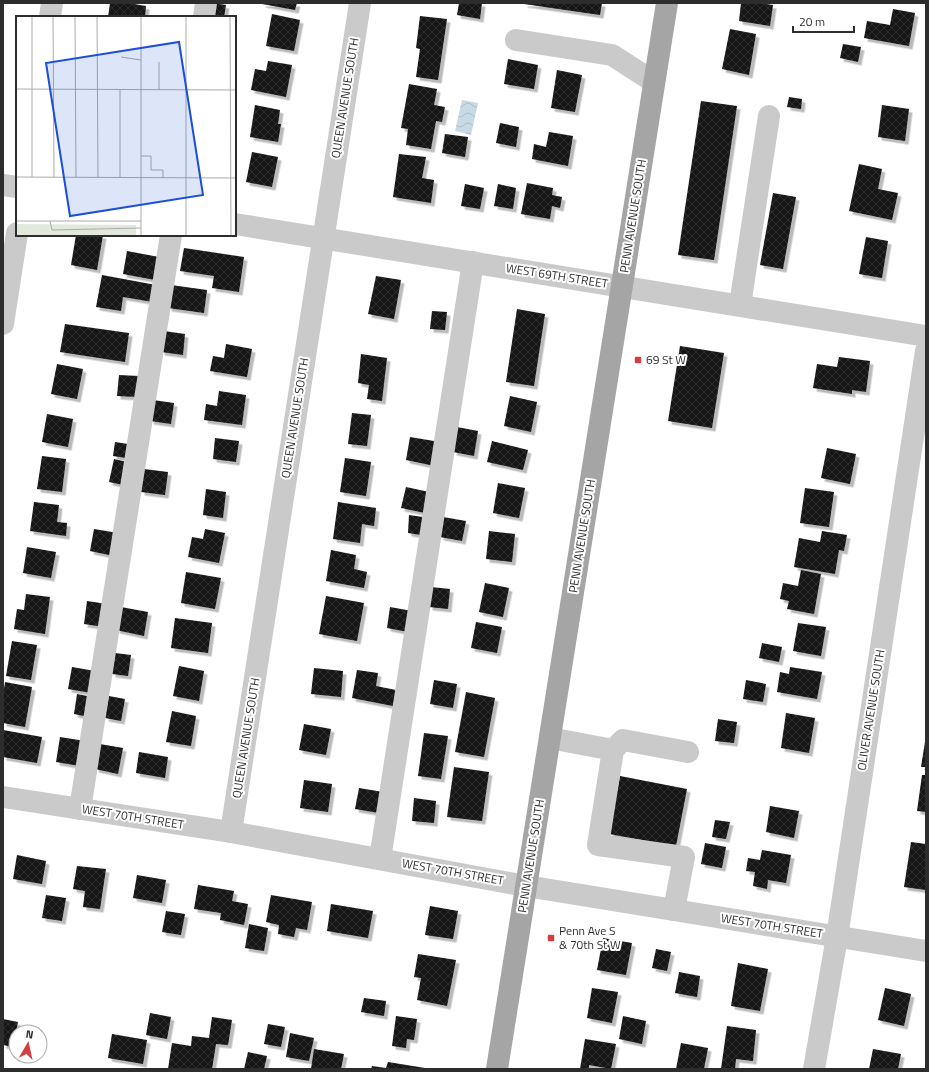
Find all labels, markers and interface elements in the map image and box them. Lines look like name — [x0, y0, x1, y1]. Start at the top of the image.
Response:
scale bar — [793, 8, 854, 34]
text: 20 m — [799, 12, 825, 31]
inset map — [16, 16, 236, 236]
street label: QUEEN AVENUE SOUTH — [326, 36, 363, 160]
street label: PENN AVENUE SOUTH — [614, 158, 651, 274]
street label: WEST 69TH STREET — [505, 258, 610, 293]
place label: 69 St W — [646, 350, 686, 369]
marker: 69 St W — [633, 355, 643, 365]
street label: QUEEN AVENUE SOUTH — [276, 356, 313, 480]
street label: PENN AVENUE SOUTH — [563, 478, 600, 594]
street label: OLIVER AVENUE SOUTH — [852, 648, 889, 772]
street label: QUEEN AVENUE SOUTH — [227, 676, 264, 800]
street label: PENN AVENUE SOUTH — [512, 798, 549, 914]
street label: WEST 70TH STREET — [81, 799, 186, 834]
street label: WEST 70TH STREET — [401, 853, 506, 890]
street label: WEST 70TH STREET — [720, 908, 825, 943]
place label: Penn Ave S & 70th St W — [559, 921, 621, 954]
marker: Penn Ave S & 70th St W — [546, 933, 556, 943]
north arrow — [8, 1024, 48, 1064]
text: N — [25, 1026, 35, 1043]

